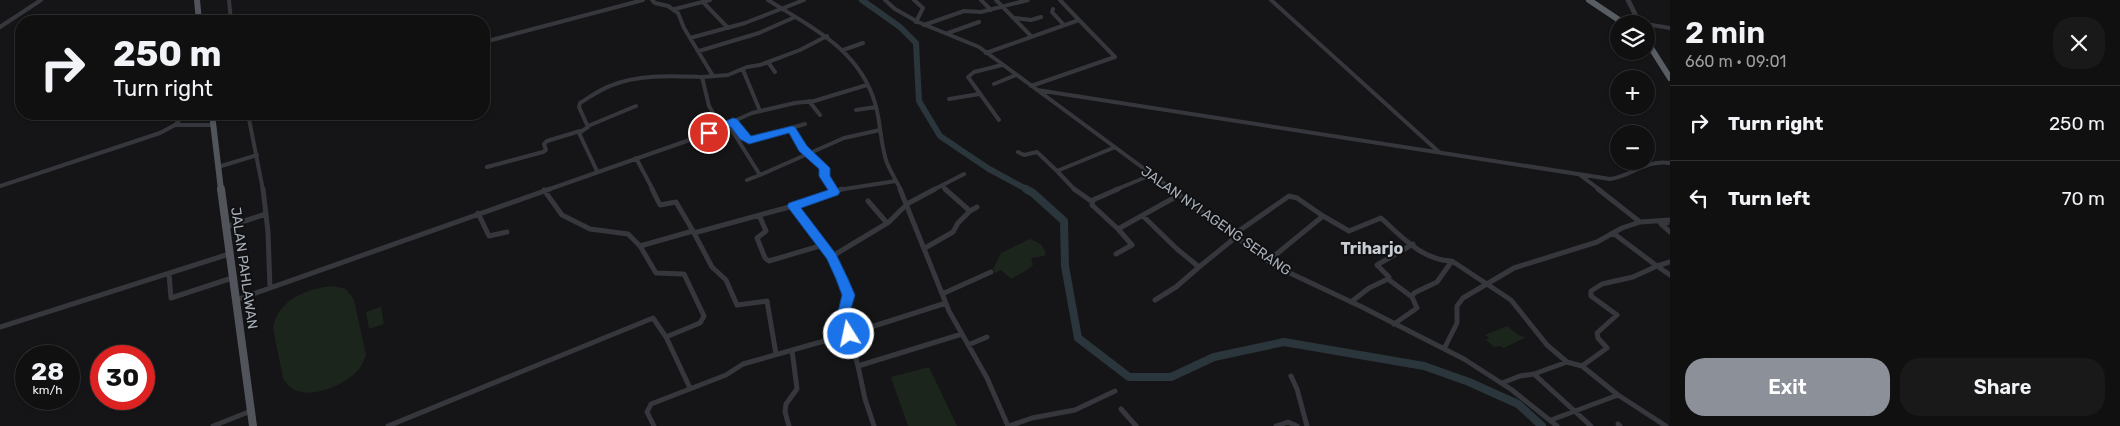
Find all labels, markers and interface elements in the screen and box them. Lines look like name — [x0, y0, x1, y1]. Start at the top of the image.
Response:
map controls — [1610, 15, 1655, 170]
button: layers — [1610, 15, 1655, 60]
text: 2 min — [1685, 15, 1765, 51]
button: close — [2053, 17, 2105, 69]
text: 250 m — [113, 33, 222, 75]
icon: right — [30, 35, 95, 100]
text: 660 m · 09:01 — [1685, 52, 1786, 71]
button: + — [1610, 70, 1655, 115]
text: Turn right — [113, 75, 213, 102]
icon: right — [1685, 109, 1713, 137]
pin — [688, 112, 730, 154]
text: Turn right — [1728, 112, 1823, 135]
text: 250 m — [2049, 112, 2105, 135]
icon: arrive — [695, 119, 723, 147]
button: − — [1610, 125, 1655, 170]
street label: JALAN NYI AGENG SERANG — [1138, 163, 1294, 279]
icon: left — [1685, 184, 1713, 212]
text: Turn left — [1728, 187, 1810, 210]
text: 70 m — [2062, 187, 2105, 210]
street label: JALAN PAHLAWAN — [227, 206, 261, 330]
district label: Triharjo — [1341, 239, 1404, 258]
position arrow — [822, 307, 874, 359]
speed limit sign: 30 — [90, 345, 155, 410]
text: 28 — [31, 357, 64, 386]
button: Exit — [1685, 358, 1890, 416]
button: Share — [1900, 358, 2105, 416]
text: km/h — [33, 383, 62, 397]

